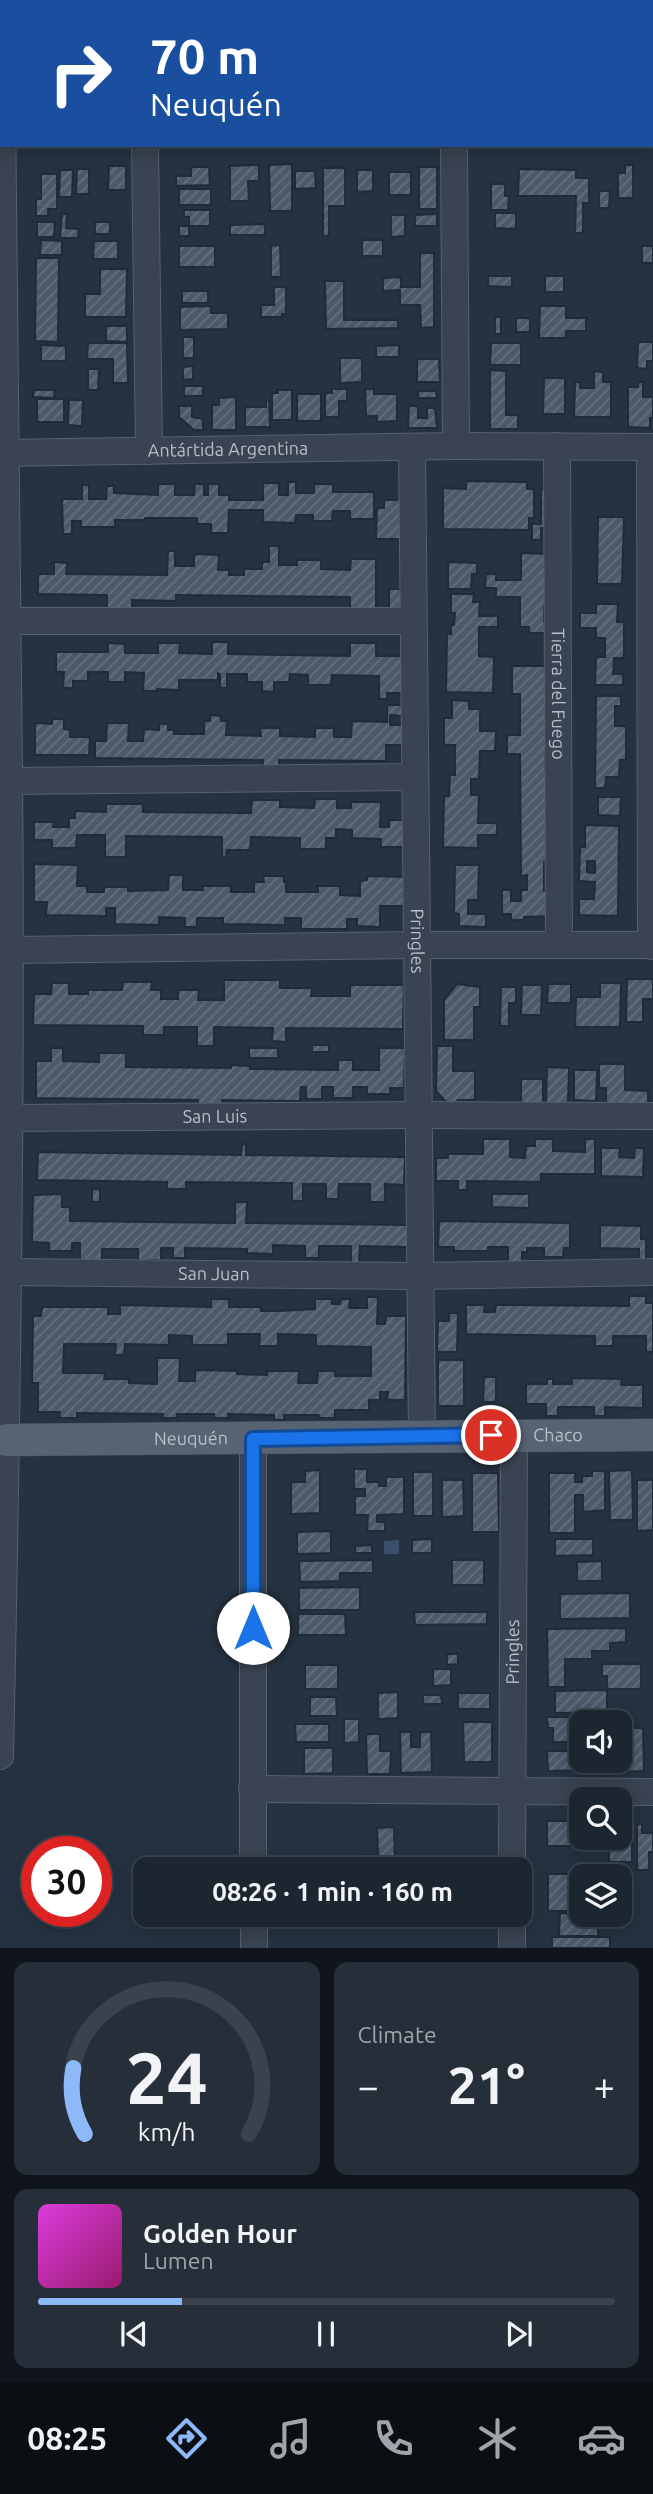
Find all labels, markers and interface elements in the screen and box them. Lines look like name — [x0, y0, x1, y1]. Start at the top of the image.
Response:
icon: right — [35, 28, 126, 119]
text: 70 m — [150, 28, 259, 83]
text: Neuquén — [150, 86, 282, 122]
street label: Antártida Argentina — [148, 437, 308, 460]
street label: Tierra del Fuego — [549, 628, 569, 760]
street label: Pringles — [408, 908, 428, 974]
street label: San Luis — [183, 1105, 248, 1126]
street label: San Juan — [178, 1263, 250, 1283]
pin — [461, 1405, 521, 1465]
icon: arrive — [472, 1416, 510, 1454]
street label: Chaco — [533, 1424, 583, 1444]
street label: Neuquén — [154, 1427, 228, 1448]
position arrow — [216, 1591, 290, 1665]
street label: Pringles — [502, 1619, 522, 1685]
map controls — [569, 1710, 632, 1927]
button: sound — [569, 1710, 632, 1773]
button: search — [569, 1787, 632, 1850]
speed limit sign: 30 — [21, 1836, 112, 1927]
button: layers — [569, 1864, 632, 1927]
text: 08:26 · 1 min · 160 m — [212, 1877, 453, 1906]
text: Climate — [358, 2022, 437, 2047]
text: 24 — [126, 2037, 208, 2119]
text: 21° — [448, 2056, 525, 2114]
text: − — [358, 2065, 379, 2107]
text: + — [594, 2065, 615, 2107]
text: km/h — [138, 2118, 196, 2146]
text: Golden Hour — [143, 2219, 297, 2248]
text: Lumen — [143, 2248, 214, 2273]
icon: previous — [115, 2315, 153, 2353]
icon: pause — [307, 2315, 345, 2353]
icon: next — [500, 2315, 538, 2353]
icon: directions — [162, 2414, 211, 2463]
icon: music — [266, 2414, 315, 2463]
icon: phone — [369, 2414, 418, 2463]
icon: climate — [473, 2414, 522, 2463]
icon: car — [577, 2414, 626, 2463]
text: 08:25 — [27, 2420, 107, 2456]

